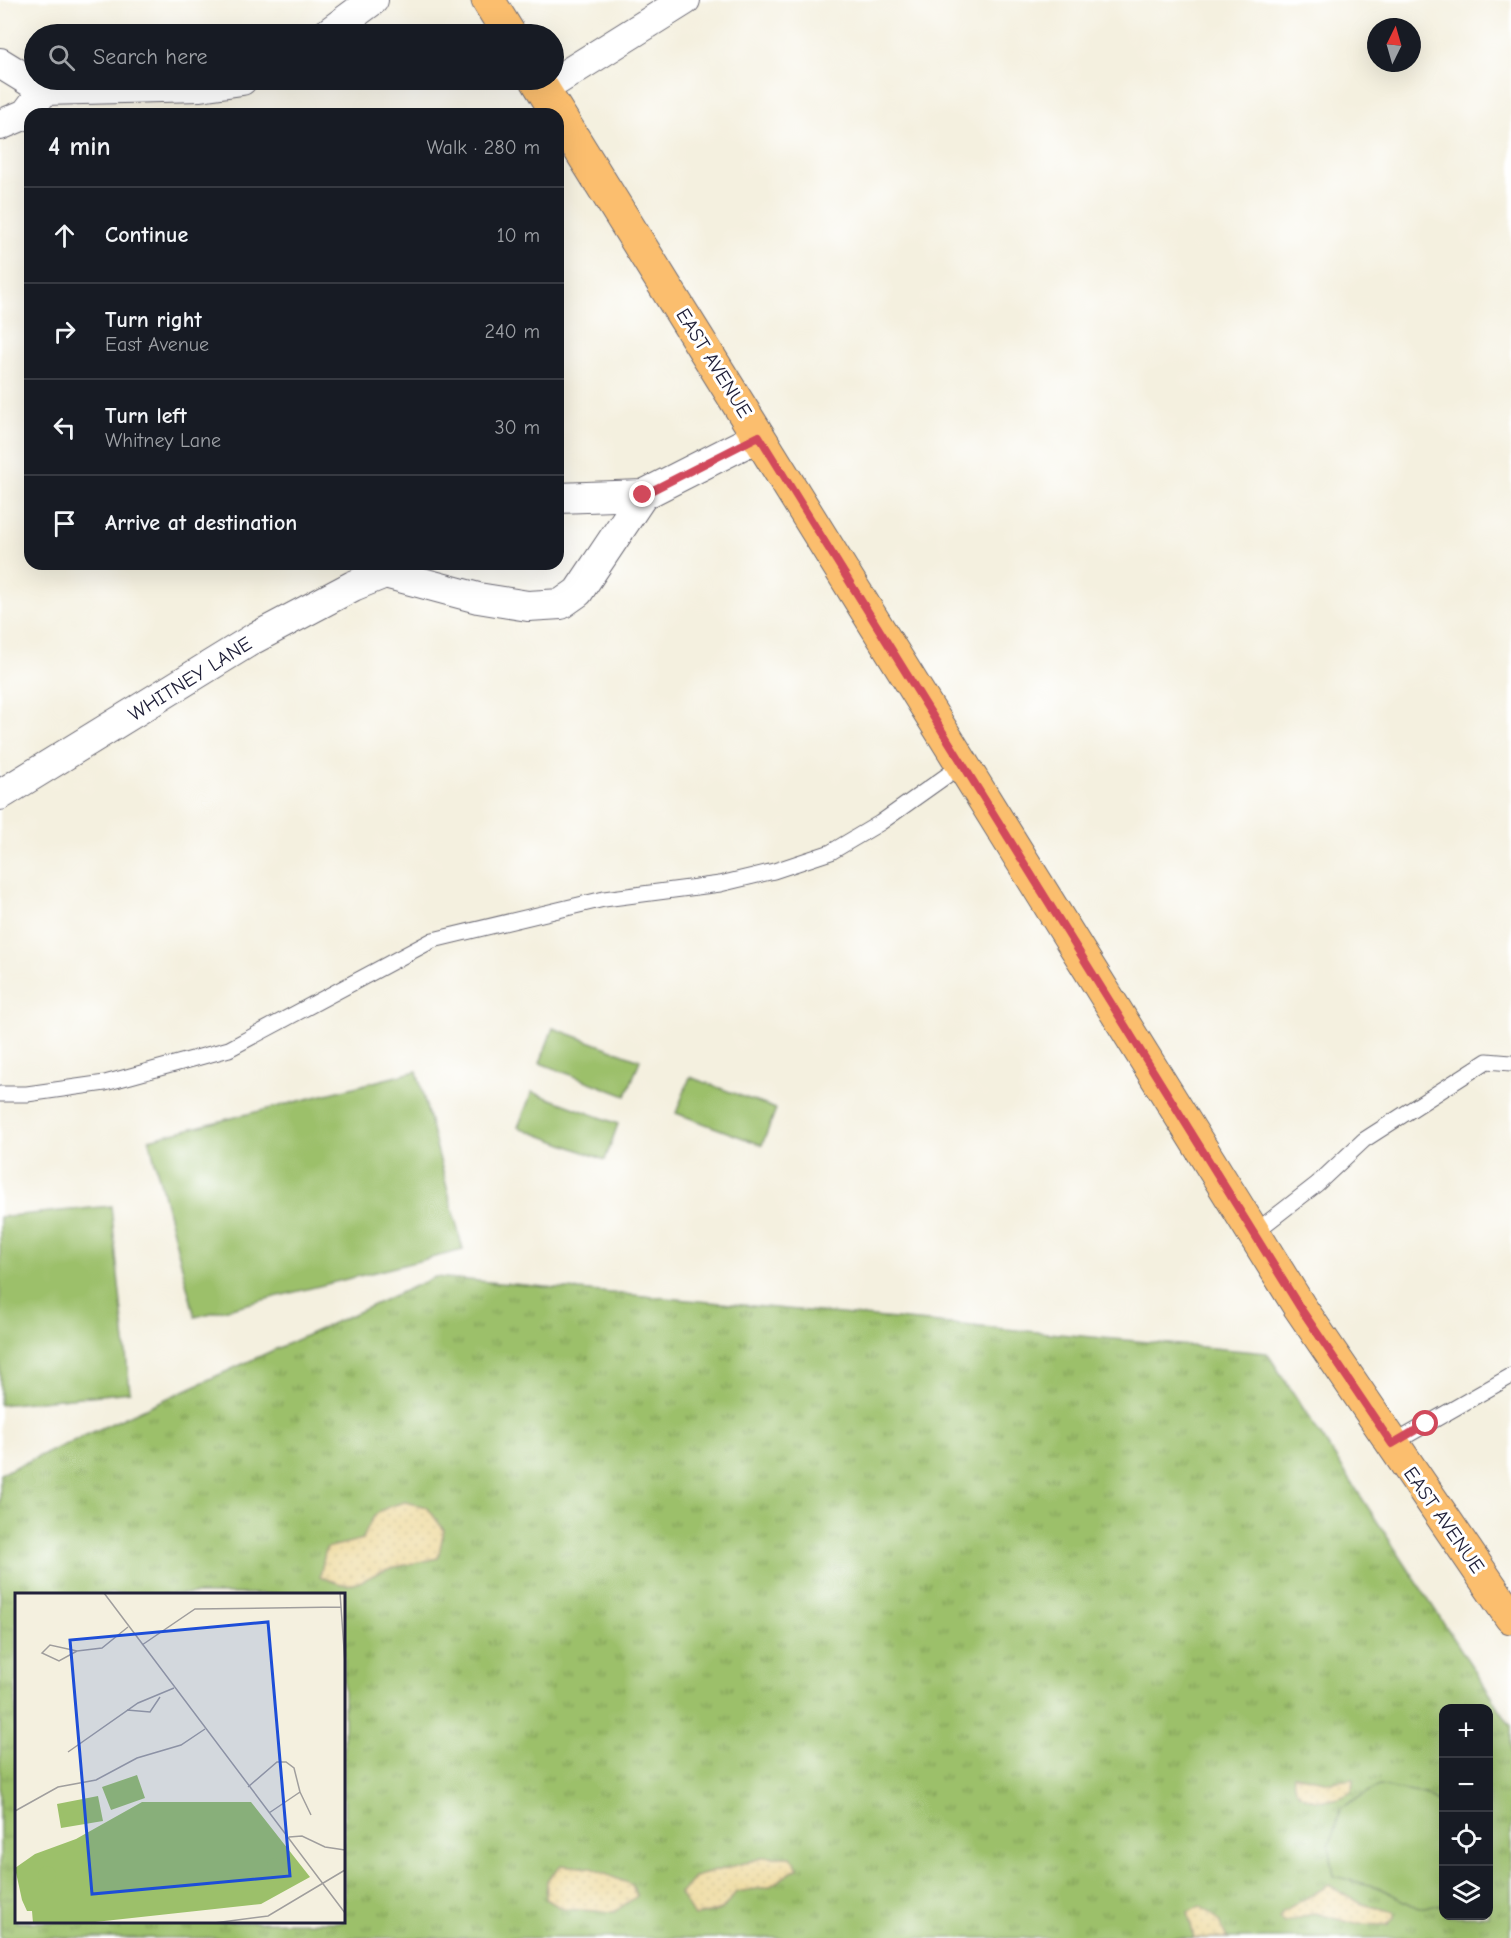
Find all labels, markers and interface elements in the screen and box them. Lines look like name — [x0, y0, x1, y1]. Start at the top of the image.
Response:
north arrow — [1367, 18, 1421, 72]
search box — [24, 24, 564, 90]
icon: search — [45, 41, 78, 74]
text: Search here — [93, 44, 208, 70]
text: 4 min — [48, 132, 111, 162]
text: Walk · 280 m — [427, 136, 540, 159]
icon: ahead — [48, 219, 81, 252]
text: Continue — [105, 222, 188, 248]
text: 10 m — [497, 224, 540, 247]
street label: EAST AVENUE — [671, 304, 757, 422]
text: Turn right — [105, 307, 202, 333]
icon: right — [48, 315, 81, 348]
text: 240 m — [485, 320, 540, 343]
text: East Avenue — [105, 333, 209, 356]
text: Turn left — [105, 403, 187, 429]
icon: left — [48, 411, 81, 444]
text: 30 m — [494, 416, 540, 439]
text: Whitney Lane — [105, 429, 221, 452]
route end — [629, 481, 655, 507]
icon: arrive — [48, 507, 81, 540]
text: Arrive at destination — [105, 510, 297, 536]
street label: WHITNEY LANE — [124, 632, 256, 726]
route start — [1412, 1410, 1438, 1436]
street label: EAST AVENUE — [1399, 1462, 1489, 1578]
inset map — [15, 1593, 345, 1923]
map controls — [1439, 1704, 1493, 1920]
button: + — [1439, 1704, 1493, 1758]
button: − — [1439, 1758, 1493, 1812]
button: locate — [1439, 1812, 1493, 1866]
button: layers — [1439, 1866, 1493, 1920]

